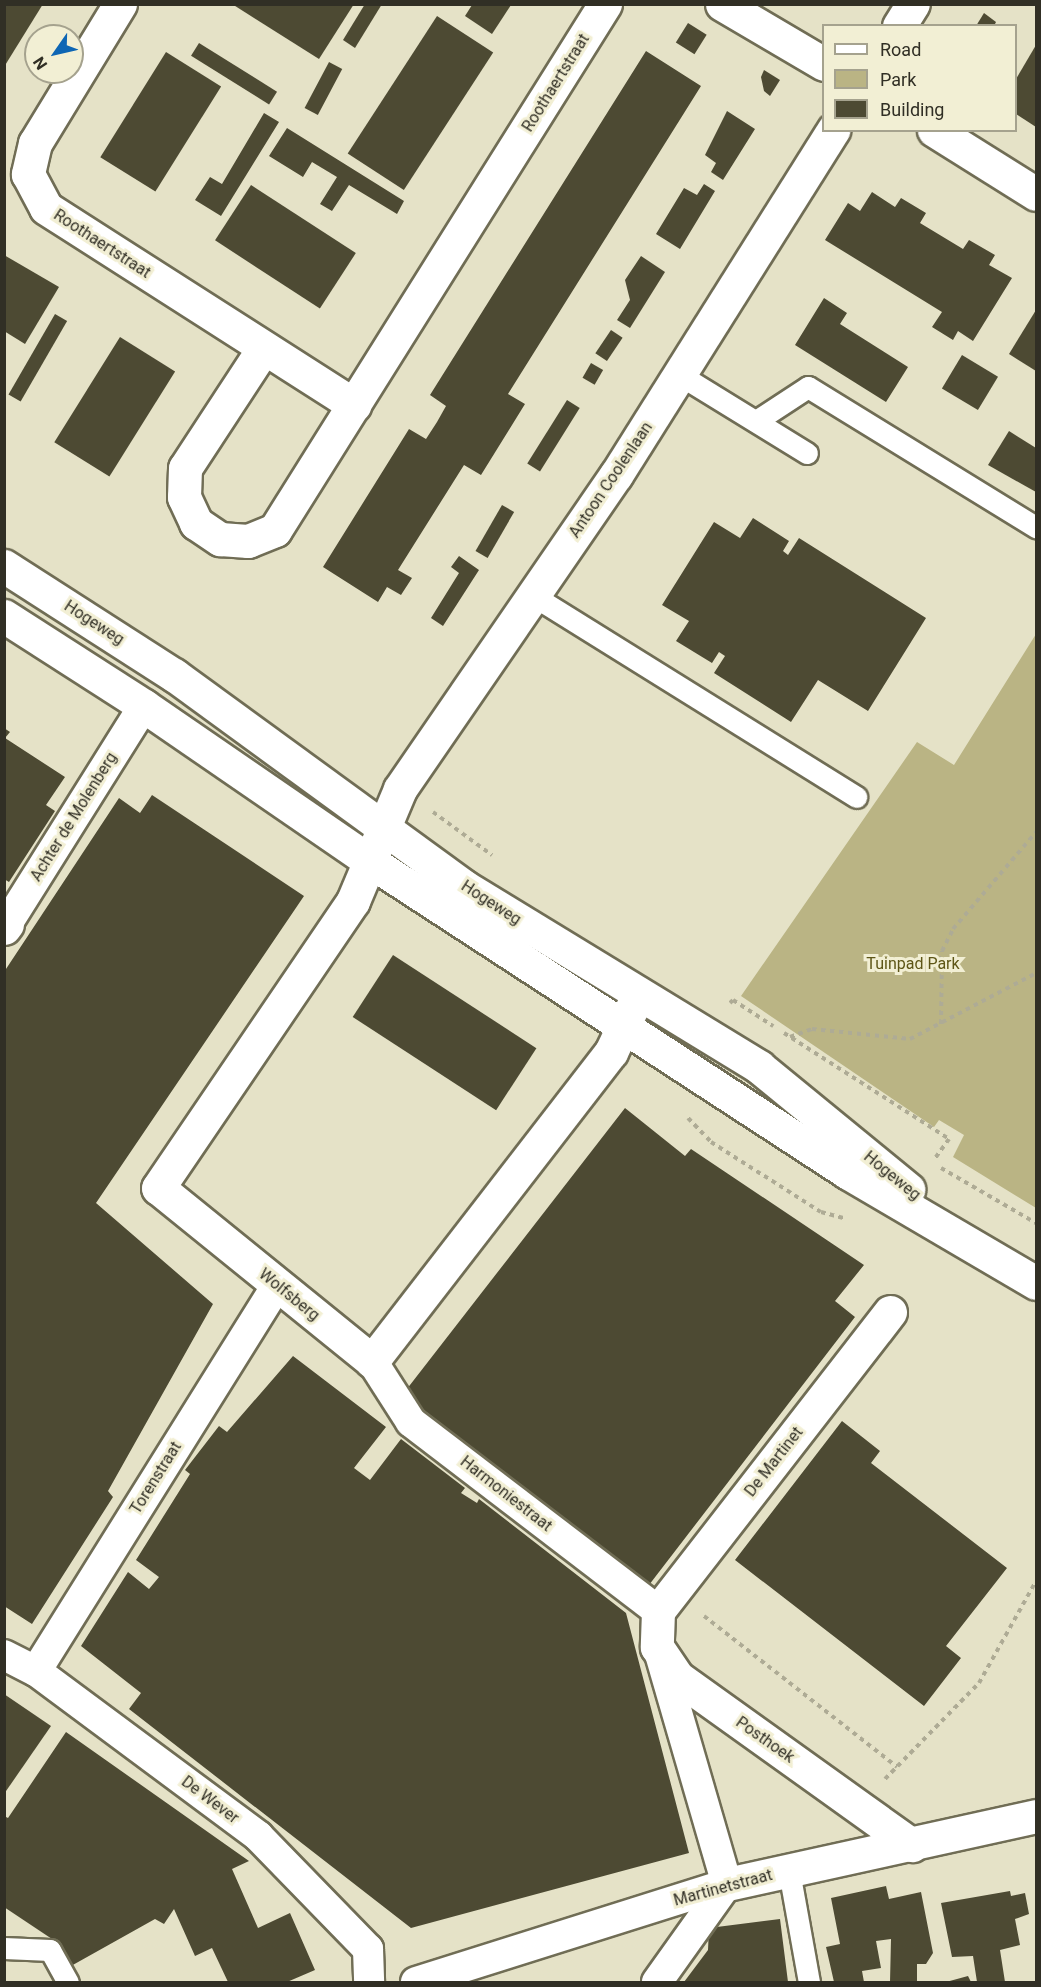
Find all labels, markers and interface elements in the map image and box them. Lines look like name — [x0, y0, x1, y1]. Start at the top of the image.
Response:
north arrow — [24, 24, 84, 84]
legend — [822, 24, 1017, 132]
street label: Roothaertstraat — [518, 31, 594, 135]
text: Road — [880, 39, 921, 60]
text: N — [29, 53, 51, 73]
text: Park — [880, 69, 916, 90]
text: Building — [880, 99, 944, 120]
street label: Roothaertstraat — [50, 206, 154, 282]
street label: Antoon Coolenlaan — [565, 419, 657, 541]
street label: Hogeweg — [60, 597, 128, 649]
street label: Achter de Molenberg — [27, 749, 121, 885]
street label: Hogeweg — [457, 877, 525, 929]
park label: Tuinpad Park — [866, 954, 960, 974]
street label: Hogeweg — [860, 1147, 924, 1205]
street label: Wolfsberg — [255, 1265, 323, 1325]
street label: De Martinet — [741, 1423, 807, 1501]
street label: Torenstraat — [126, 1438, 186, 1518]
street label: Harmoniestraat — [456, 1452, 556, 1536]
street label: Posthoek — [732, 1713, 798, 1767]
street label: De Wever — [178, 1772, 242, 1828]
street label: Martinetstraat — [672, 1866, 774, 1910]

